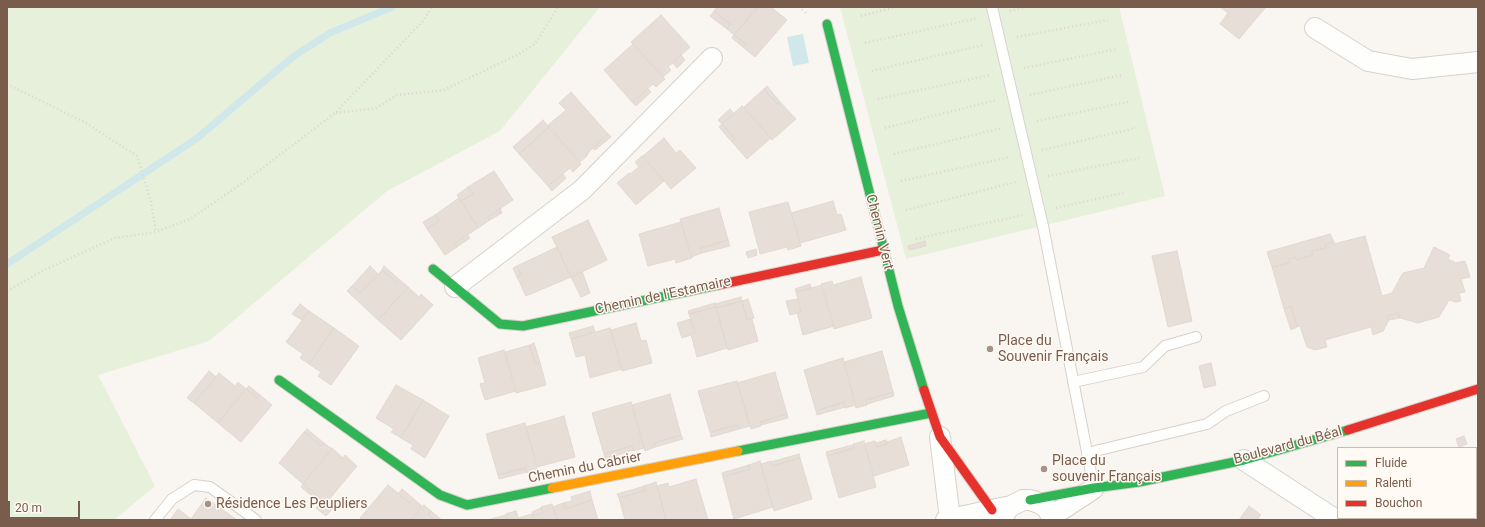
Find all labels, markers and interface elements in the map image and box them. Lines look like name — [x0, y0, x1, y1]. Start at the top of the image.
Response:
street label: Chemin Vert — [862, 193, 896, 271]
street label: Chemin de l'Estamaire — [594, 273, 732, 319]
place label: Place du Souvenir Français — [998, 333, 1108, 366]
marker: Place du Souvenir Français — [985, 344, 995, 354]
street label: Boulevard du Béal — [1232, 423, 1344, 469]
legend — [1337, 447, 1477, 519]
street label: Chemin du Cabrier — [527, 449, 643, 487]
place label: Place du souvenir Français — [1052, 453, 1161, 486]
text: Fluide — [1375, 456, 1407, 470]
marker: Place du souvenir Français — [1039, 464, 1049, 474]
text: Ralenti — [1375, 476, 1412, 490]
scale bar — [10, 493, 82, 519]
place label: Résidence Les Peupliers — [216, 496, 368, 512]
text: Bouchon — [1375, 496, 1422, 510]
marker: Résidence Les Peupliers — [203, 499, 213, 509]
text: 20 m — [15, 501, 42, 515]

